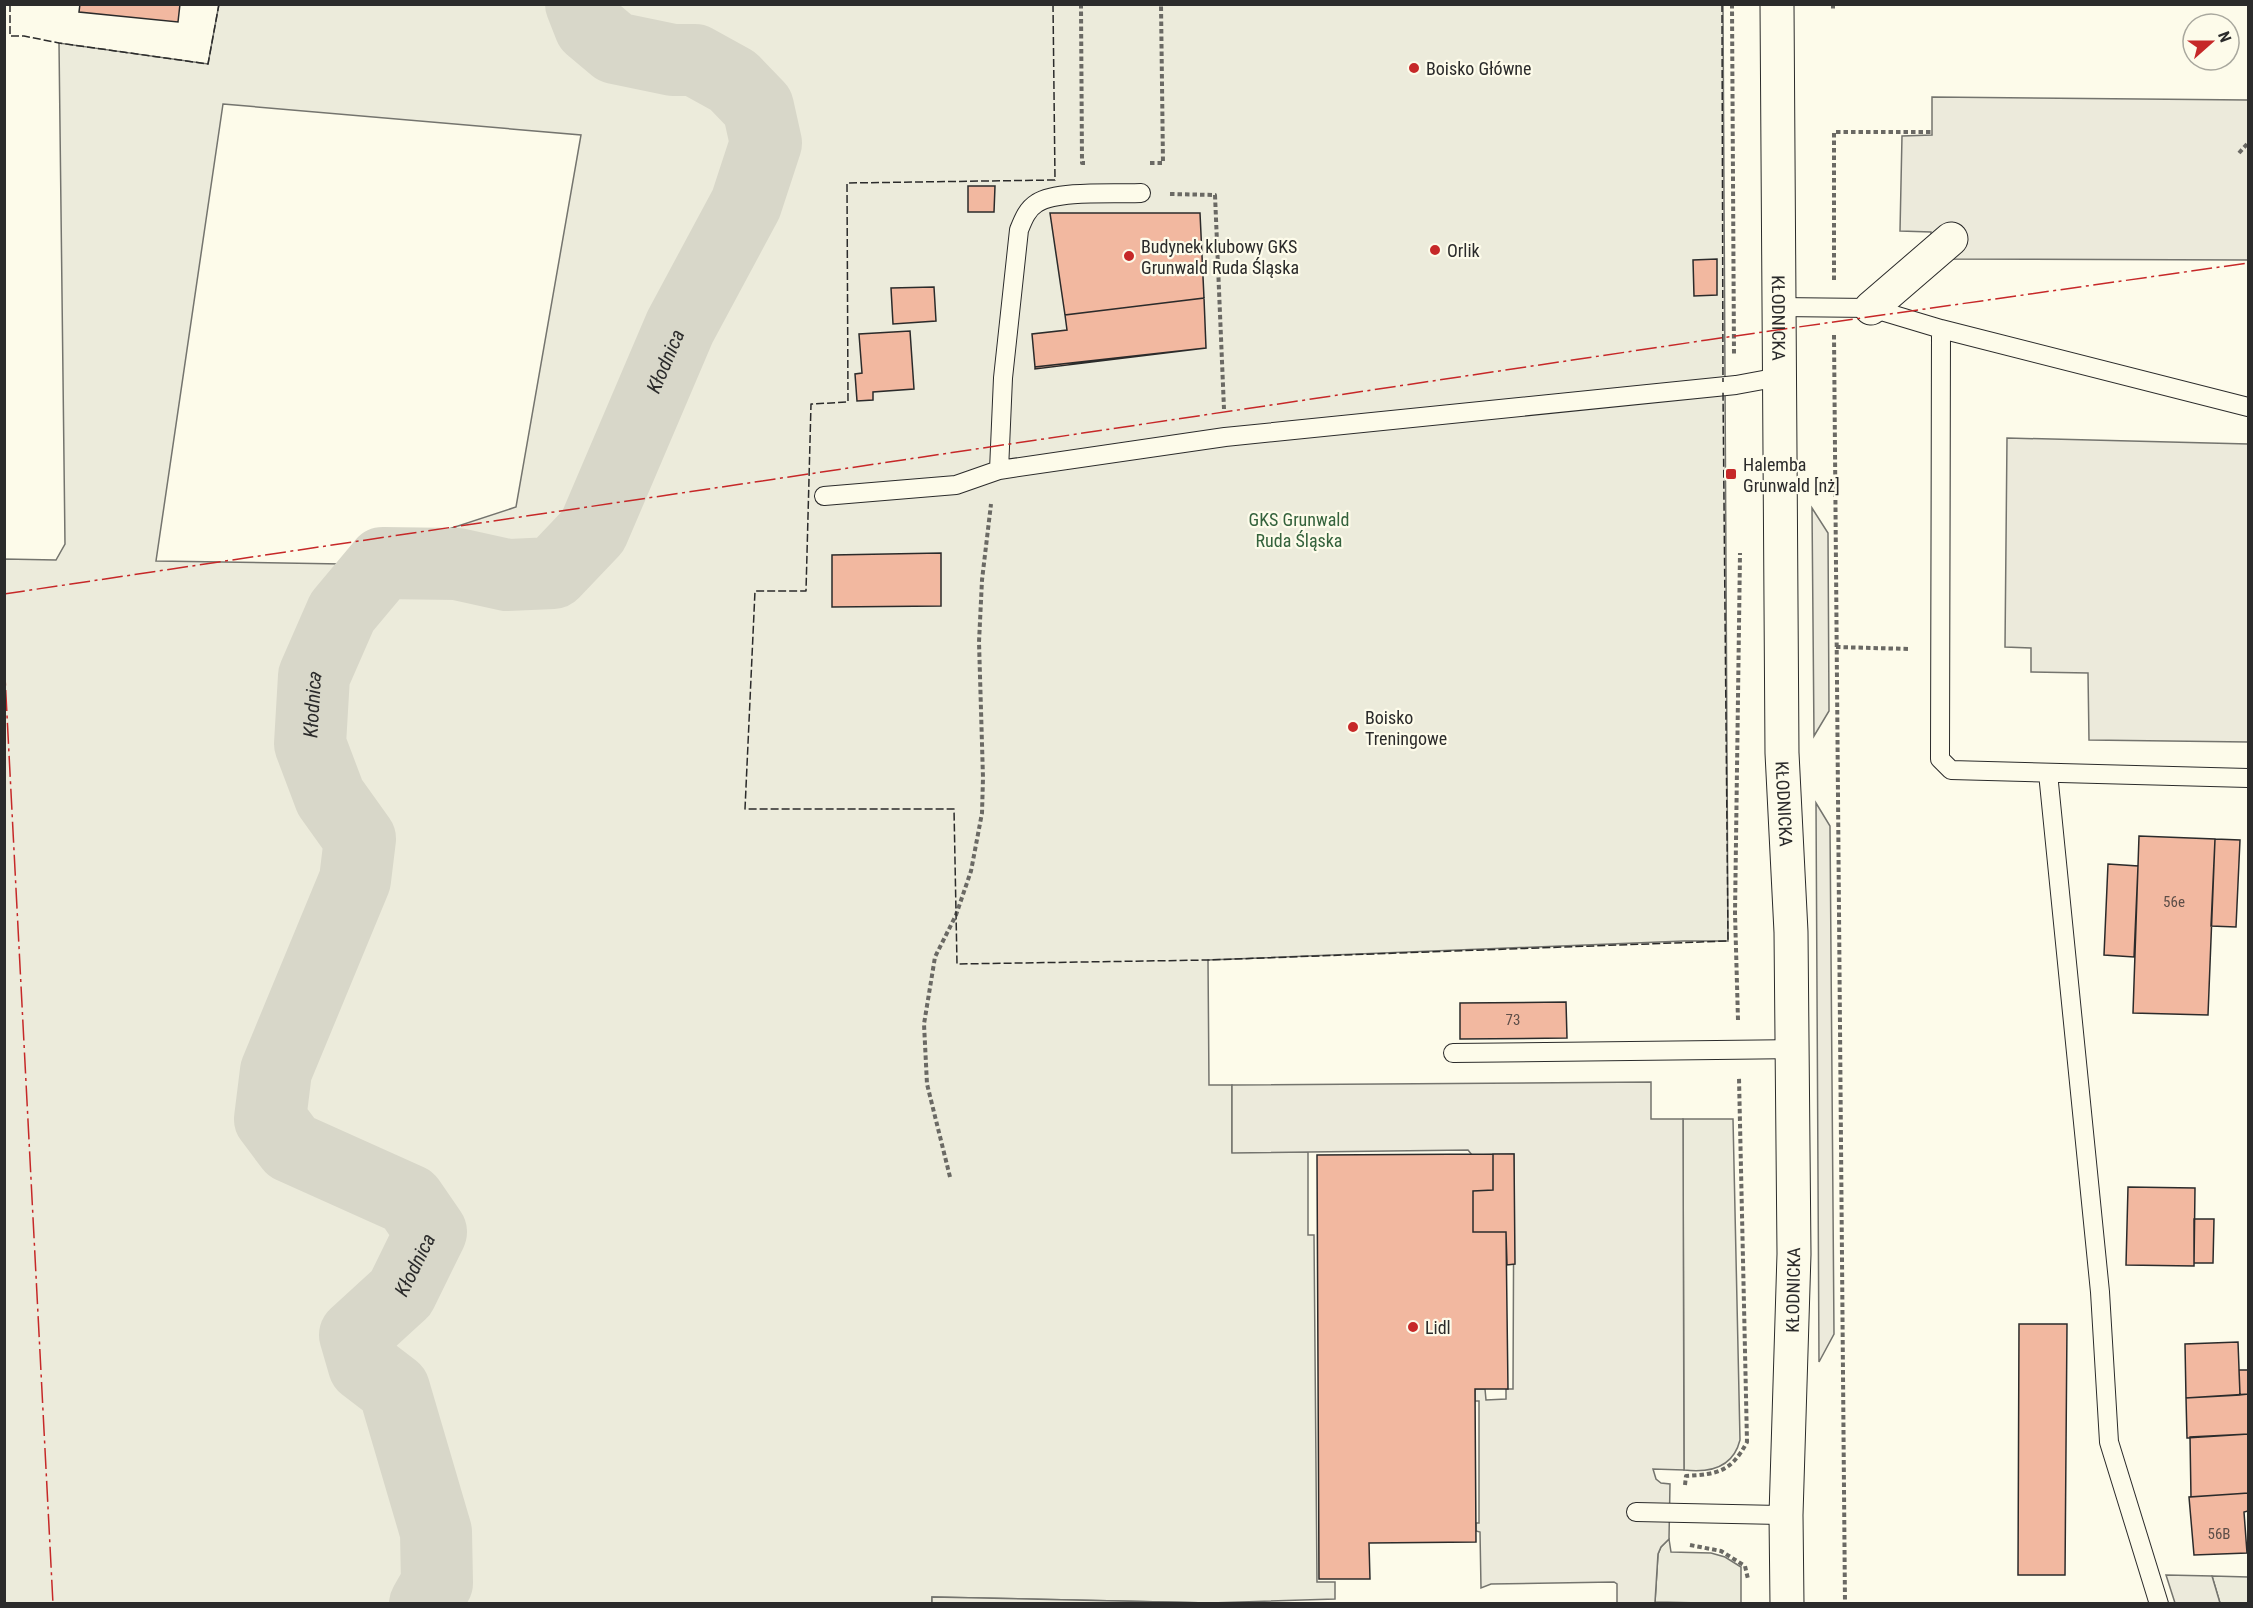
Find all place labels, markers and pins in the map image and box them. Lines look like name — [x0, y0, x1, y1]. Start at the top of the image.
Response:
place label: Boisko Główne — [1426, 58, 1532, 79]
marker: Boisko Główne — [1407, 61, 1421, 75]
place label: Budynek klubowy GKS Grunwald Ruda Śląska — [1141, 236, 1299, 278]
place label: Orlik — [1447, 240, 1480, 261]
marker: Orlik — [1428, 243, 1442, 257]
marker: Budynek klubowy GKS Grunwald Ruda Śląska — [1122, 249, 1136, 263]
place label: Halemba Grunwald [nż] — [1743, 454, 1840, 496]
marker: Halemba Grunwald [nż] — [1724, 467, 1738, 481]
place label: Boisko Treningowe — [1365, 707, 1447, 749]
marker: Boisko Treningowe — [1346, 720, 1360, 734]
place label: Lidl — [1425, 1317, 1451, 1338]
marker: Lidl — [1406, 1320, 1420, 1334]

